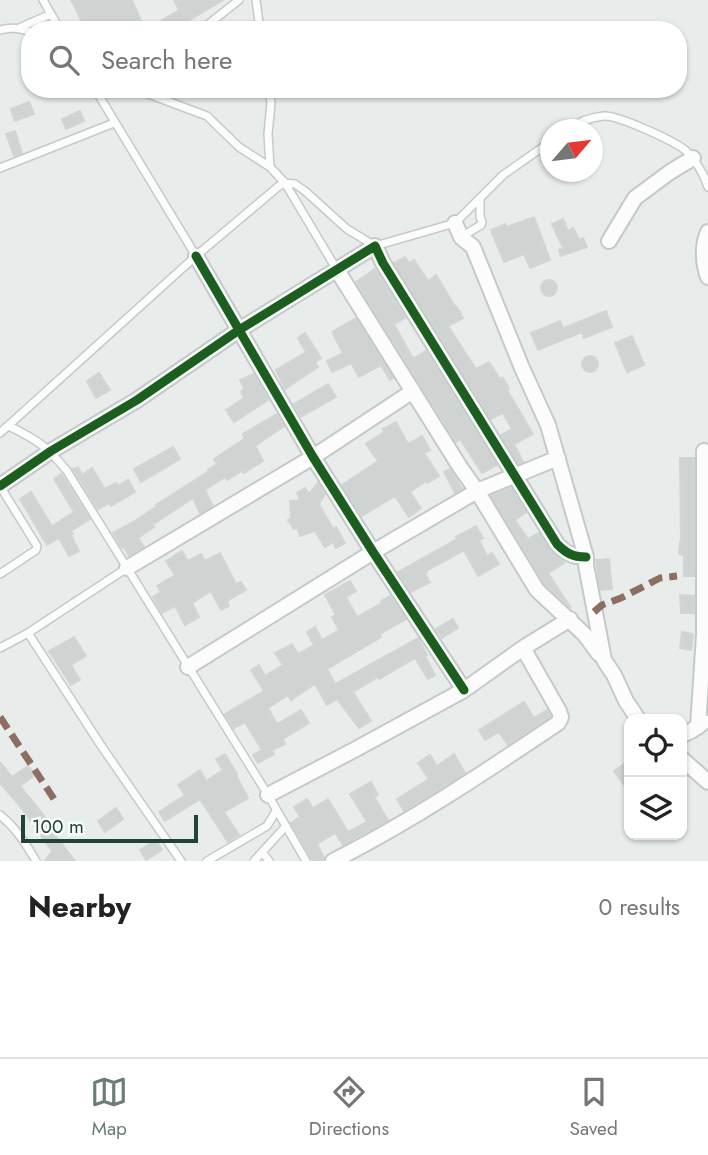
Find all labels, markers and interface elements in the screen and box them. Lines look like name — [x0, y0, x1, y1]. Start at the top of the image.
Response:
search box — [21, 21, 687, 98]
icon: search — [45, 41, 83, 79]
text: Search here — [101, 41, 233, 79]
north arrow — [540, 119, 603, 182]
map controls — [624, 714, 687, 840]
button: locate — [624, 714, 687, 777]
button: layers — [624, 777, 687, 840]
scale bar — [21, 812, 198, 844]
text: 100 m — [32, 813, 84, 840]
text: Nearby — [28, 885, 131, 928]
text: 0 results — [598, 890, 680, 924]
tab: Map — [90, 1073, 128, 1142]
tab: Directions — [309, 1073, 389, 1142]
tab: Saved — [570, 1073, 618, 1142]

